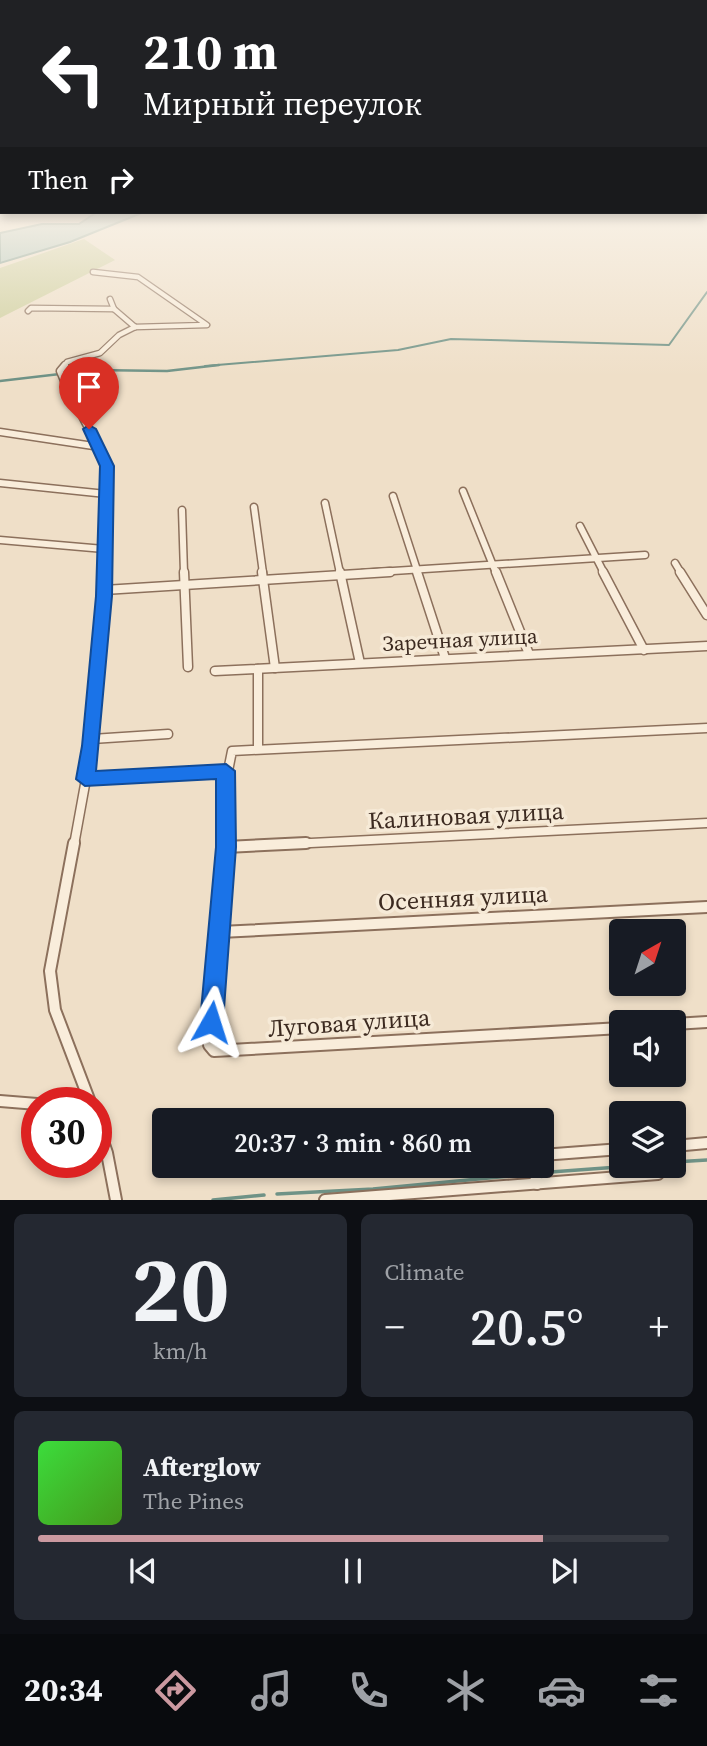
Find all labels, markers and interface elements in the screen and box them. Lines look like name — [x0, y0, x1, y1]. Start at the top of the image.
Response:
text: 210 m — [143, 18, 278, 85]
icon: left — [28, 28, 119, 119]
text: Мирный переулок — [143, 82, 422, 126]
icon: right — [102, 161, 140, 199]
text: Then — [28, 162, 88, 198]
pin — [59, 357, 119, 429]
icon: arrive — [70, 368, 108, 406]
street label: Заречная улица — [382, 621, 539, 658]
street label: Калиновая улица — [367, 794, 565, 837]
street label: Осенняя улица — [377, 877, 549, 918]
north arrow — [609, 919, 686, 996]
map controls — [609, 919, 686, 1178]
position arrow — [174, 985, 248, 1059]
street label: Луговая улица — [267, 1000, 432, 1045]
button: sound — [609, 1010, 686, 1087]
speed limit sign: 30 — [21, 1087, 112, 1178]
button: layers — [609, 1101, 686, 1178]
text: 20:37 · 3 min · 860 m — [234, 1125, 472, 1161]
text: 20 — [131, 1227, 230, 1351]
text: Climate — [385, 1256, 464, 1288]
text: 20.5° — [470, 1291, 584, 1362]
text: − — [385, 1301, 405, 1353]
text: + — [649, 1301, 669, 1353]
text: km/h — [153, 1335, 208, 1367]
text: Afterglow — [143, 1449, 261, 1485]
text: The Pines — [143, 1485, 244, 1517]
icon: previous — [124, 1552, 162, 1590]
icon: pause — [334, 1552, 372, 1590]
icon: next — [545, 1552, 583, 1590]
icon: directions — [151, 1666, 200, 1715]
icon: music — [247, 1666, 296, 1715]
icon: phone — [344, 1666, 393, 1715]
icon: climate — [441, 1666, 490, 1715]
icon: car — [537, 1666, 586, 1715]
icon: filters — [634, 1666, 683, 1715]
text: 20:34 — [24, 1668, 103, 1712]

